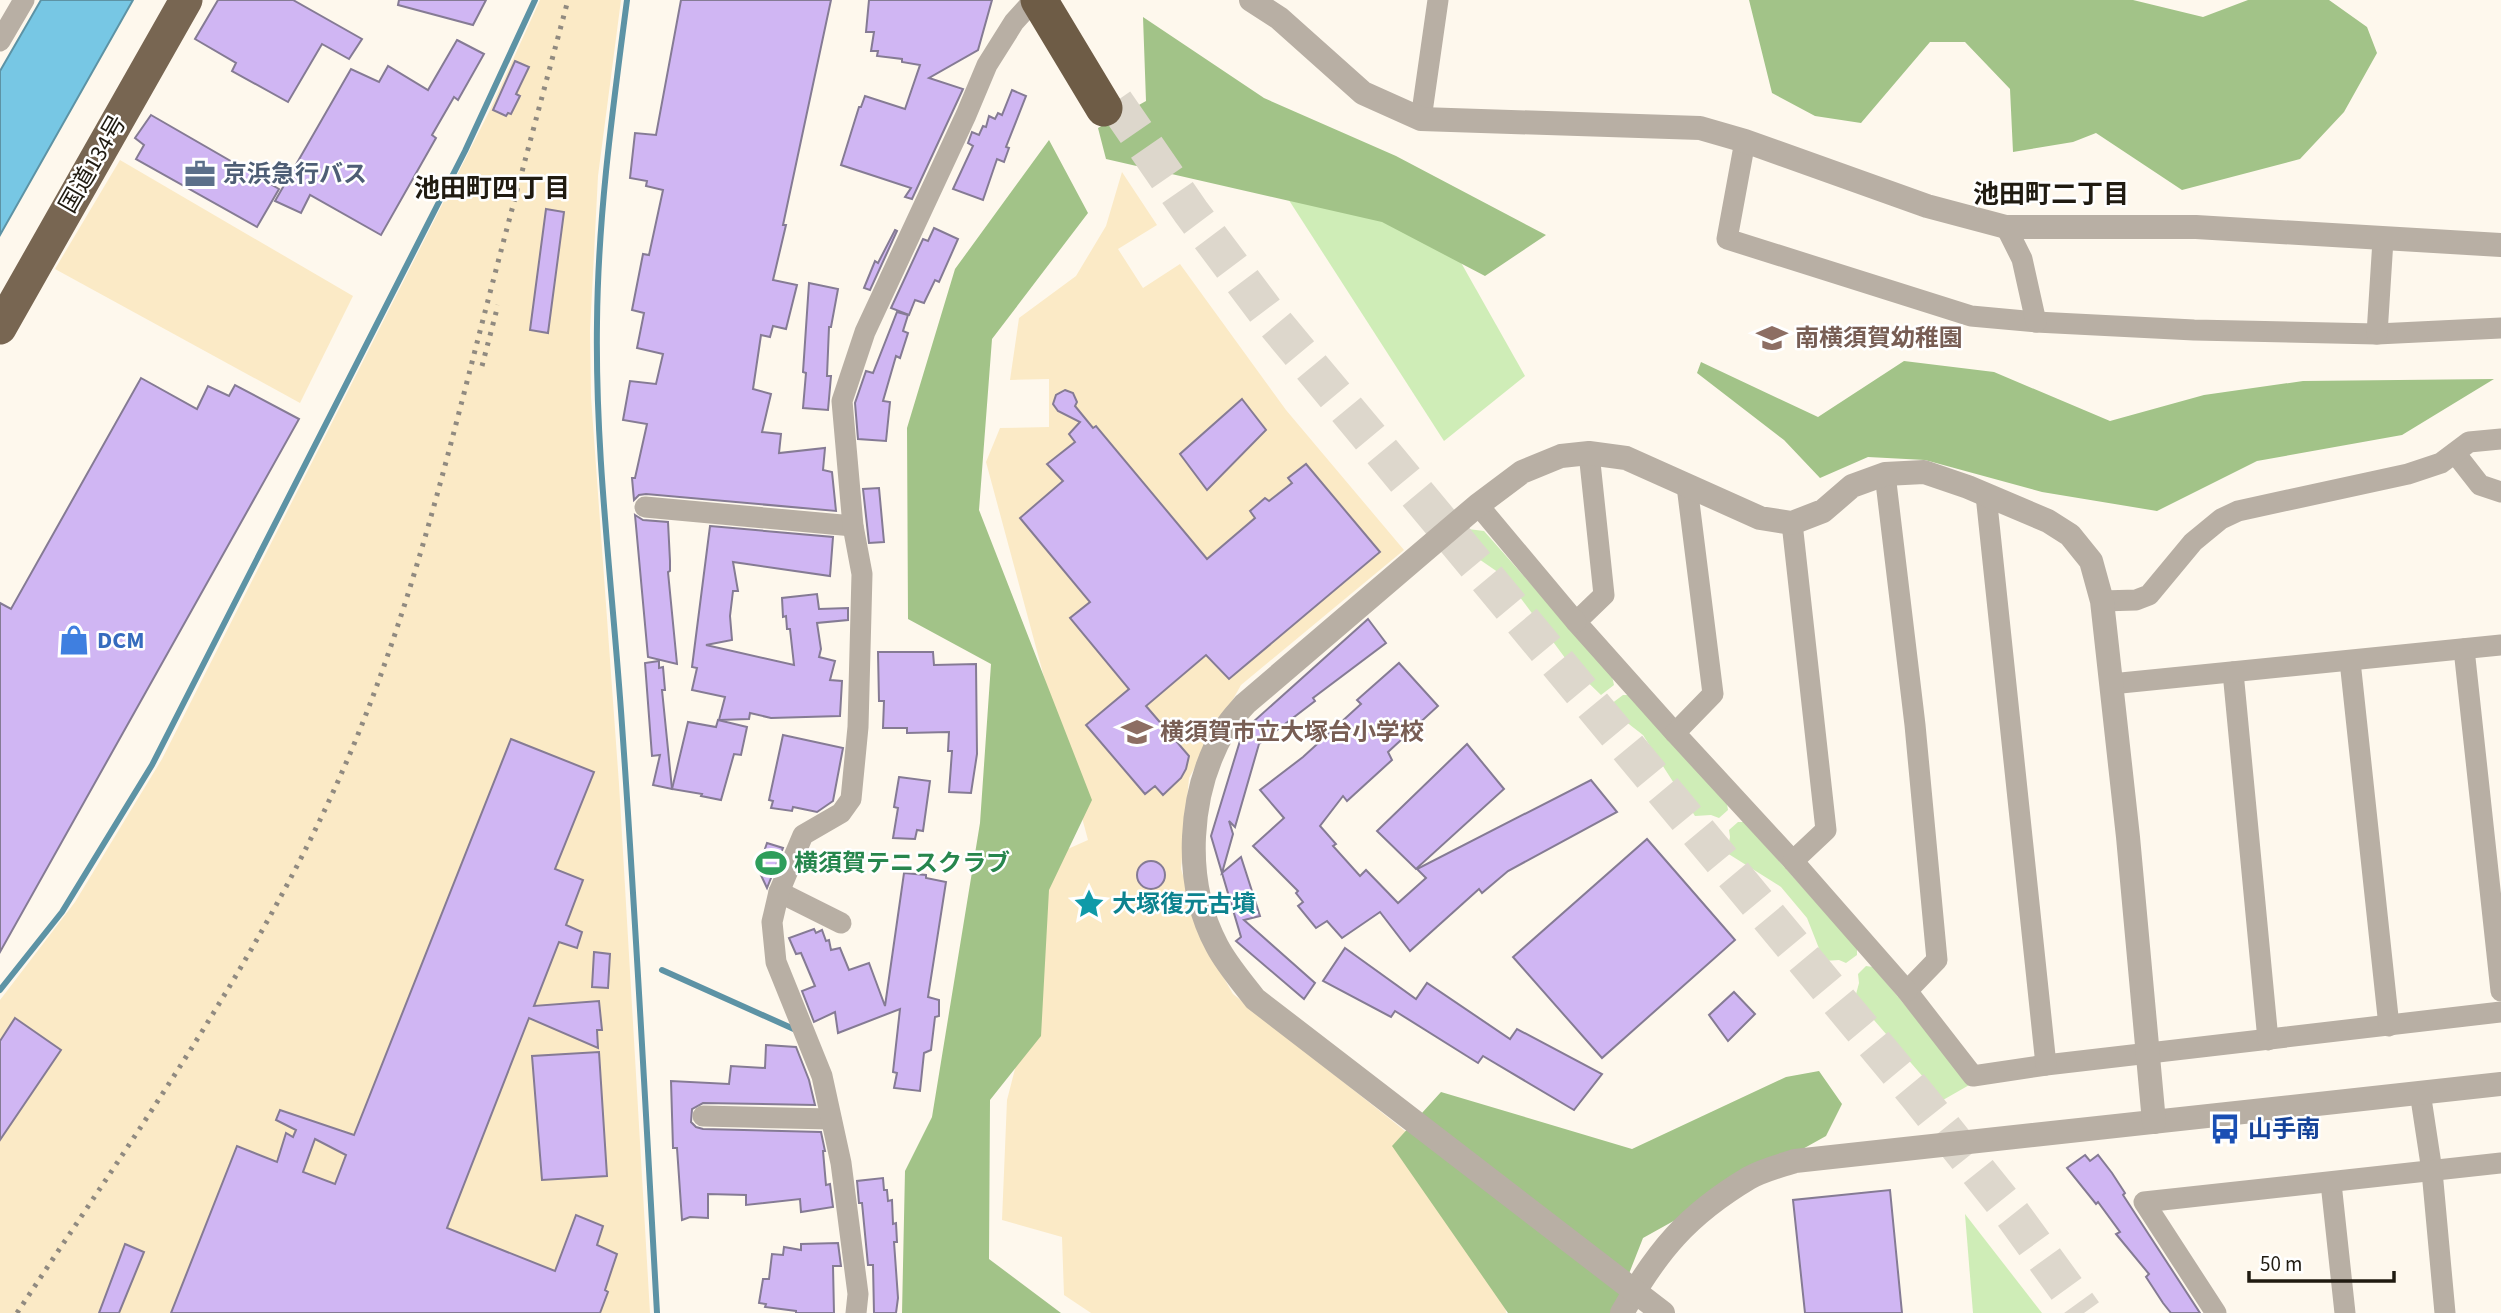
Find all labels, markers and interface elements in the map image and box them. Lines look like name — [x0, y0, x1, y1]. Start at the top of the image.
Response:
street label: 国道134号 — [51, 109, 135, 219]
office icon: 京浜急行バス — [183, 157, 217, 191]
place label: 京浜急行バス — [223, 157, 367, 192]
district label: 池田町四丁目 — [414, 170, 570, 207]
district label: 池田町二丁目 — [1973, 176, 2129, 213]
school or university icon: 南横須賀幼稚園 — [1755, 321, 1789, 355]
place label: 南横須賀幼稚園 — [1795, 321, 1963, 356]
shop icon: DCM — [57, 623, 91, 657]
place label: DCM — [97, 623, 145, 658]
school or university icon: 横須賀市立大塚台小学校 — [1120, 715, 1154, 749]
place label: 横須賀市立大塚台小学校 — [1160, 715, 1424, 750]
sports icon: 横須賀テニスクラブ — [754, 846, 788, 880]
place label: 横須賀テニスクラブ — [794, 846, 1010, 881]
place icon: 大塚復元古墳 — [1072, 887, 1106, 921]
place label: 大塚復元古墳 — [1112, 887, 1256, 922]
bus stop icon: 山手南 — [2208, 1112, 2242, 1146]
place label: 山手南 — [2248, 1112, 2320, 1147]
scale bar — [2249, 1240, 2394, 1284]
text: 50 m — [2260, 1249, 2302, 1279]

